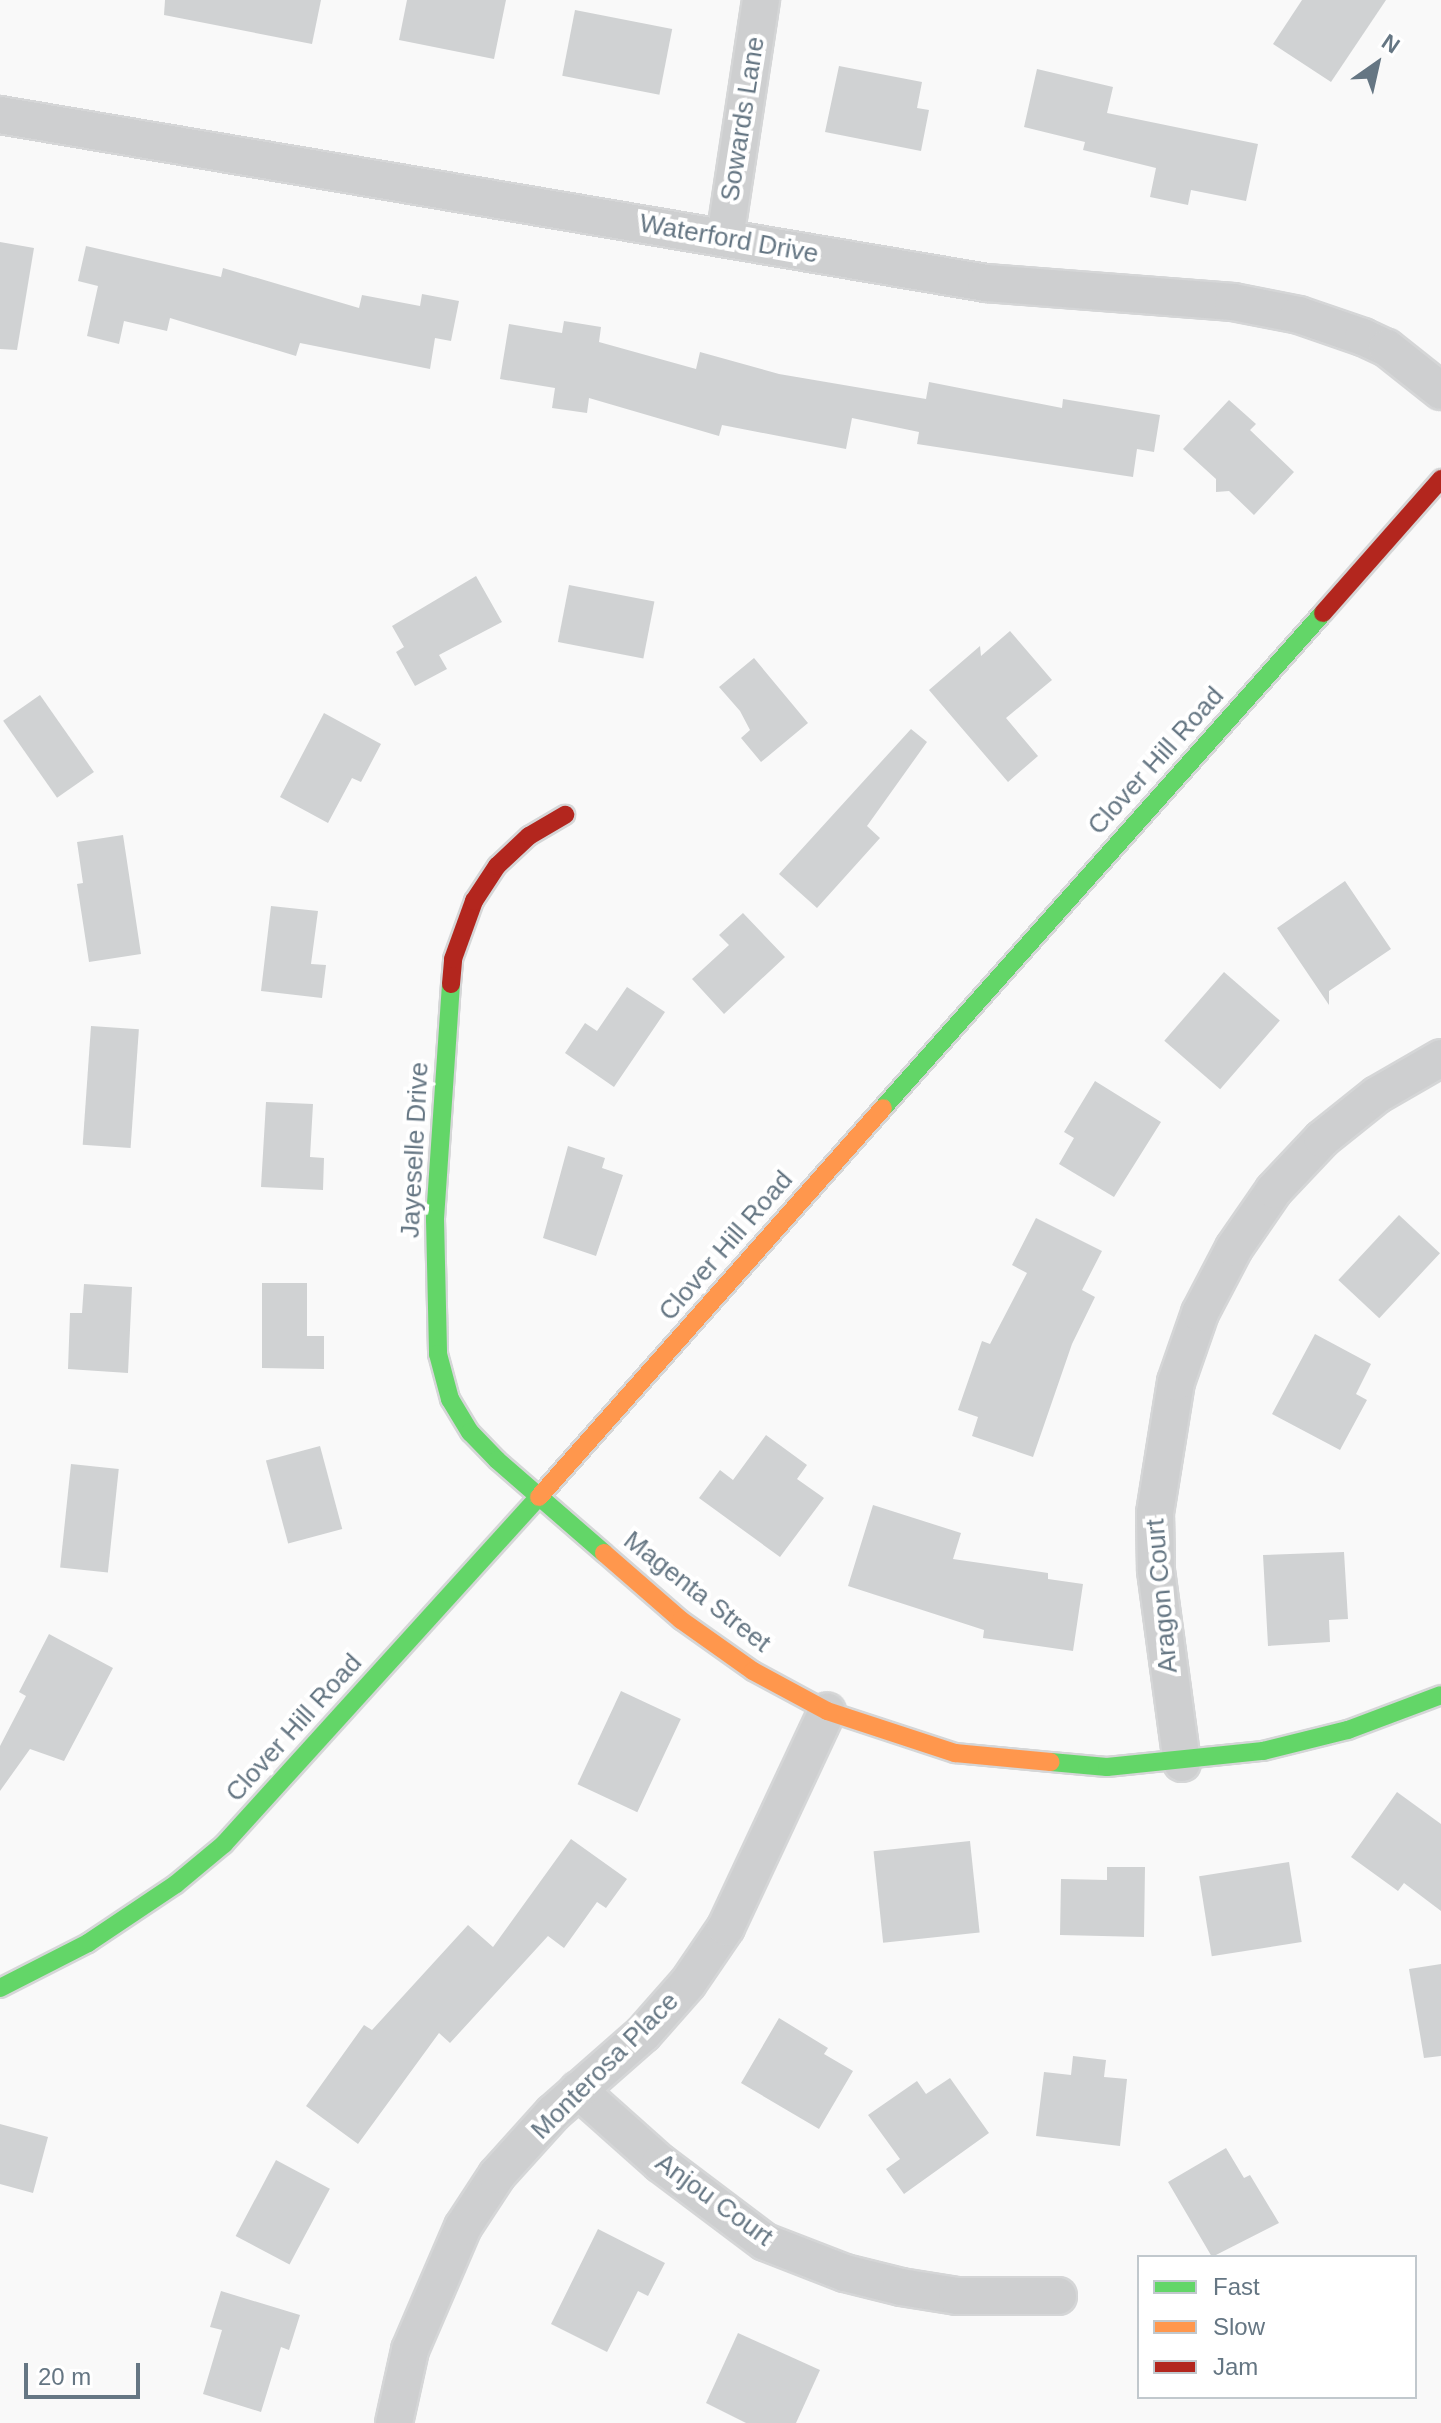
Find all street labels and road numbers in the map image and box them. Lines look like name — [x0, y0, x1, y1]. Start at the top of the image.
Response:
street label: Sowards Lane — [715, 34, 771, 204]
street label: Waterford Drive — [637, 208, 821, 270]
street label: Clover Hill Road — [1082, 681, 1230, 841]
street label: Jayeselle Drive — [395, 1061, 435, 1239]
street label: Clover Hill Road — [653, 1165, 799, 1327]
street label: Aragon Court — [1140, 1518, 1184, 1674]
street label: Magenta Street — [617, 1525, 777, 1659]
street label: Clover Hill Road — [220, 1648, 368, 1808]
street label: Monterosa Place — [525, 1986, 685, 2146]
street label: Anjou Court — [649, 2147, 779, 2253]

